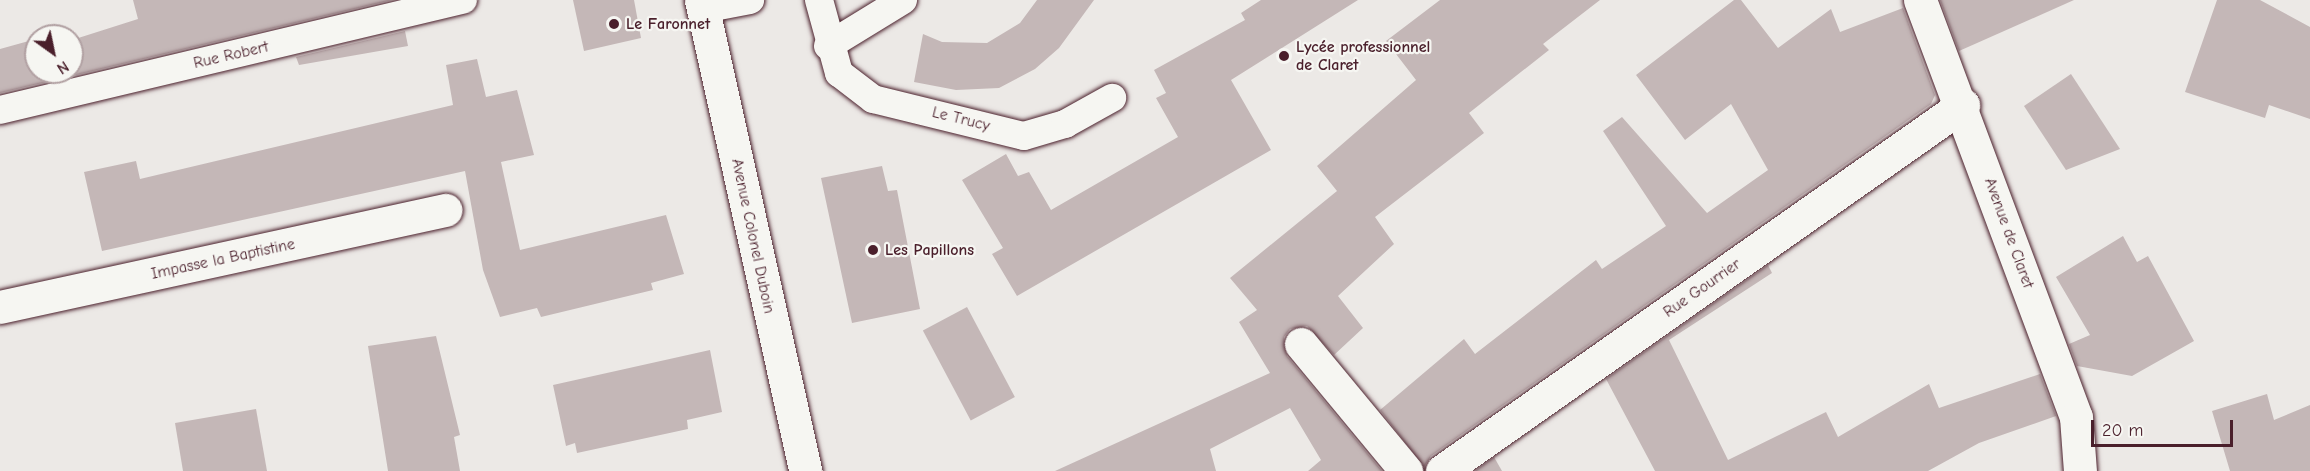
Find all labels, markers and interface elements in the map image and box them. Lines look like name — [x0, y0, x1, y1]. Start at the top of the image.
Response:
place label: Le Faronnet — [626, 14, 710, 34]
marker: Le Faronnet — [607, 17, 621, 31]
north arrow — [24, 24, 84, 84]
street label: Rue Robert — [192, 37, 270, 73]
place label: Lycée professionnel de Claret — [1296, 37, 1430, 75]
marker: Lycée professionnel de Claret — [1277, 49, 1291, 63]
text: N — [53, 57, 72, 78]
street label: Le Trucy — [930, 103, 992, 135]
street label: Avenue Colonel Duboin — [727, 157, 779, 315]
street label: Avenue de Claret — [1980, 175, 2038, 291]
street label: Impasse la Baptistine — [149, 234, 297, 284]
place label: Les Papillons — [885, 240, 974, 260]
marker: Les Papillons — [866, 243, 880, 257]
street label: Rue Gourrier — [1660, 254, 1744, 322]
scale bar — [2094, 408, 2236, 446]
text: 20 m — [2102, 420, 2143, 441]

